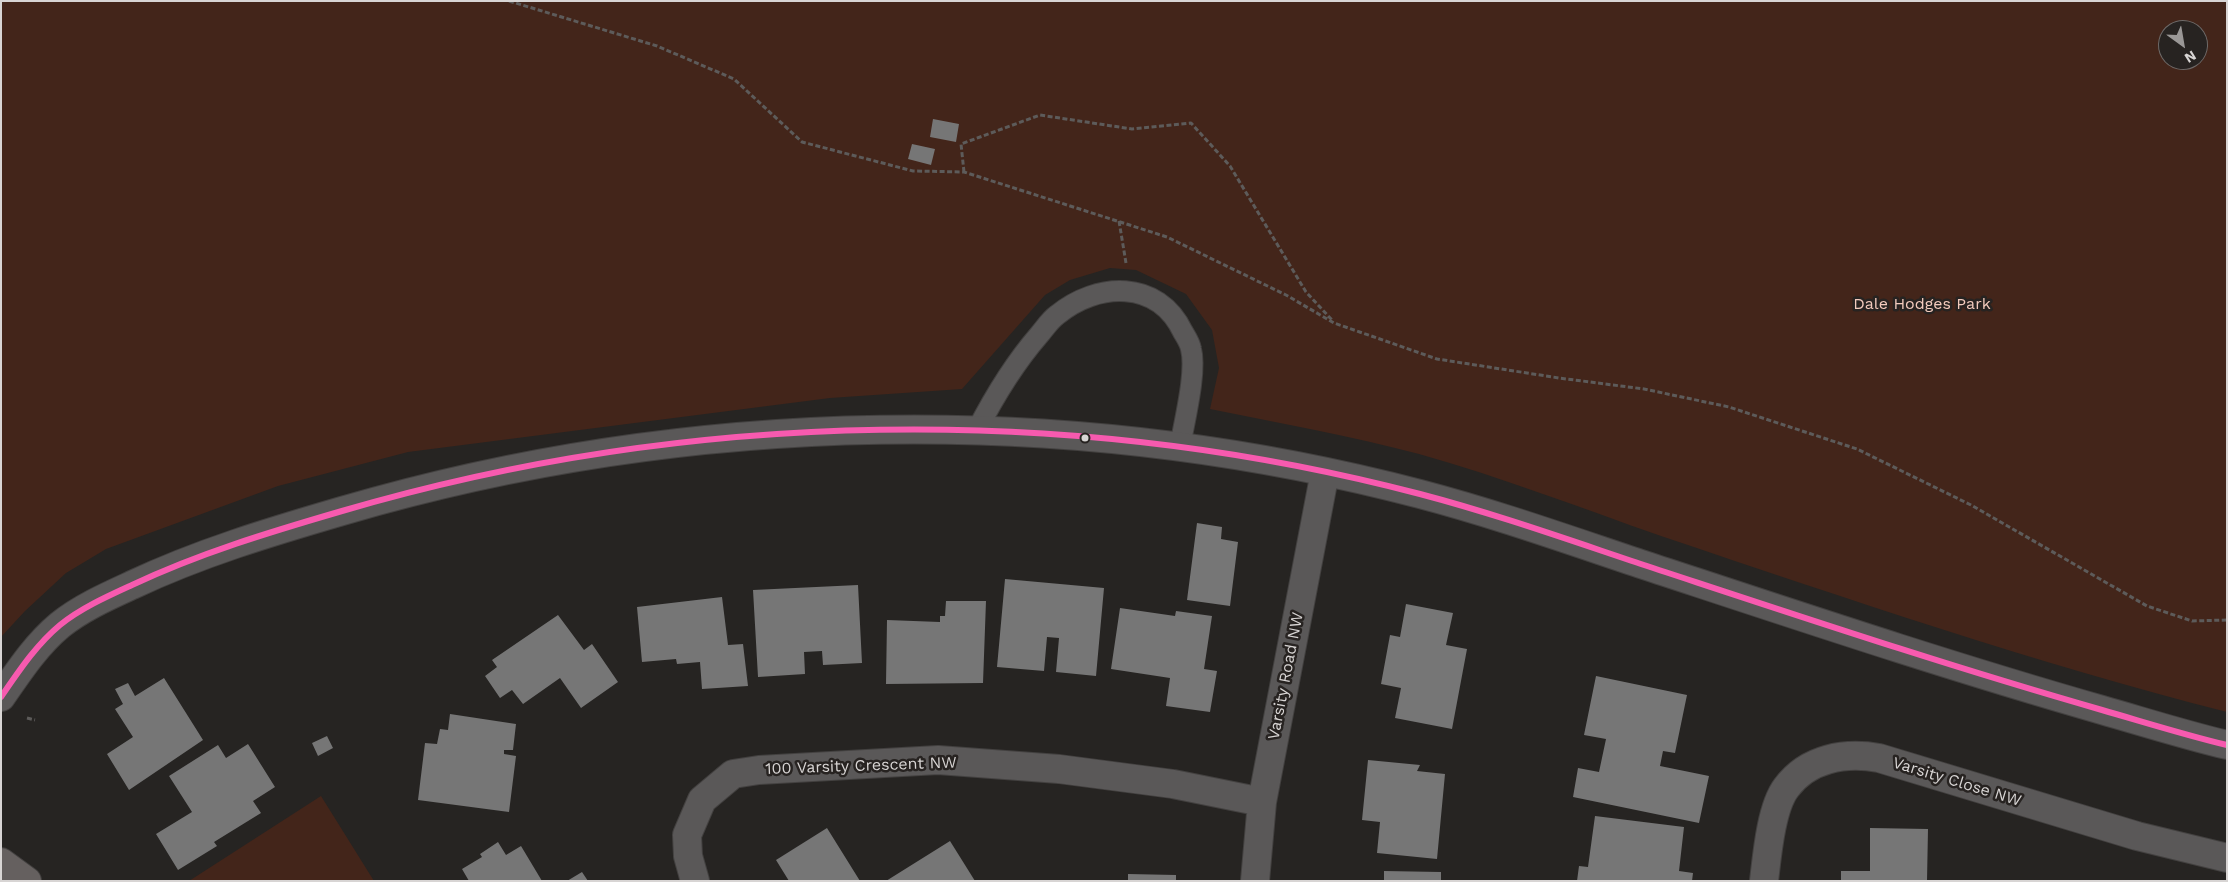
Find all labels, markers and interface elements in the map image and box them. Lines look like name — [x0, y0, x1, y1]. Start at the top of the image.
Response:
north arrow — [2158, 20, 2208, 70]
text: N — [2182, 47, 2199, 66]
park label: Dale Hodges Park — [1853, 294, 1991, 314]
unlabelled marker — [1080, 433, 1090, 443]
street label: Varsity Road NW — [1264, 611, 1308, 741]
street label: 100 Varsity Crescent NW — [765, 753, 957, 779]
street label: Varsity Close NW — [1890, 753, 2024, 811]

